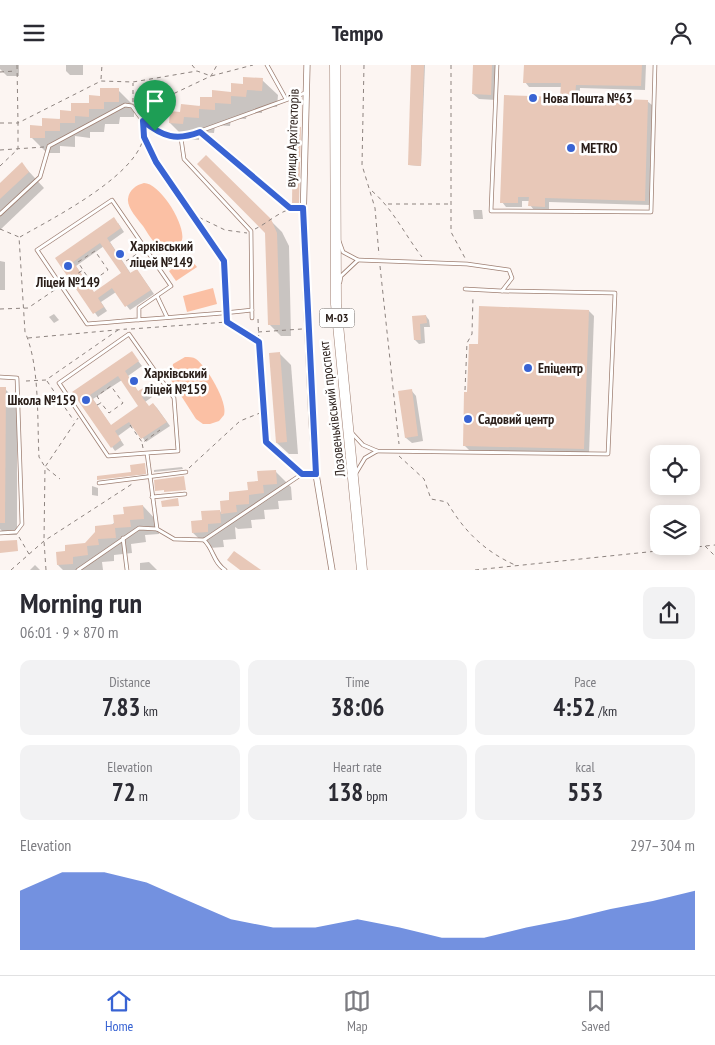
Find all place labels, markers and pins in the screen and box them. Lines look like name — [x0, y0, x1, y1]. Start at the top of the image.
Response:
pin — [134, 80, 176, 131]
place label: Нова Пошта №63 — [543, 89, 632, 107]
marker: Нова Пошта №63 — [527, 92, 539, 104]
place label: METRO — [581, 139, 618, 157]
marker: METRO — [565, 142, 577, 154]
place label: Харківський ліцей №149 — [129, 237, 193, 271]
marker: Харківський ліцей №149 — [114, 248, 126, 260]
marker: Ліцей №149 — [62, 260, 74, 272]
place label: Ліцей №149 — [35, 273, 100, 291]
place label: Епіцентр — [538, 359, 583, 377]
marker: Епіцентр — [522, 362, 534, 374]
place label: Харківський ліцей №159 — [143, 364, 207, 398]
marker: Харківський ліцей №159 — [128, 375, 140, 387]
place label: Школа №159 — [8, 391, 76, 409]
marker: Школа №159 — [80, 394, 92, 406]
place label: Садовий центр — [478, 410, 554, 428]
marker: Садовий центр — [462, 413, 474, 425]

